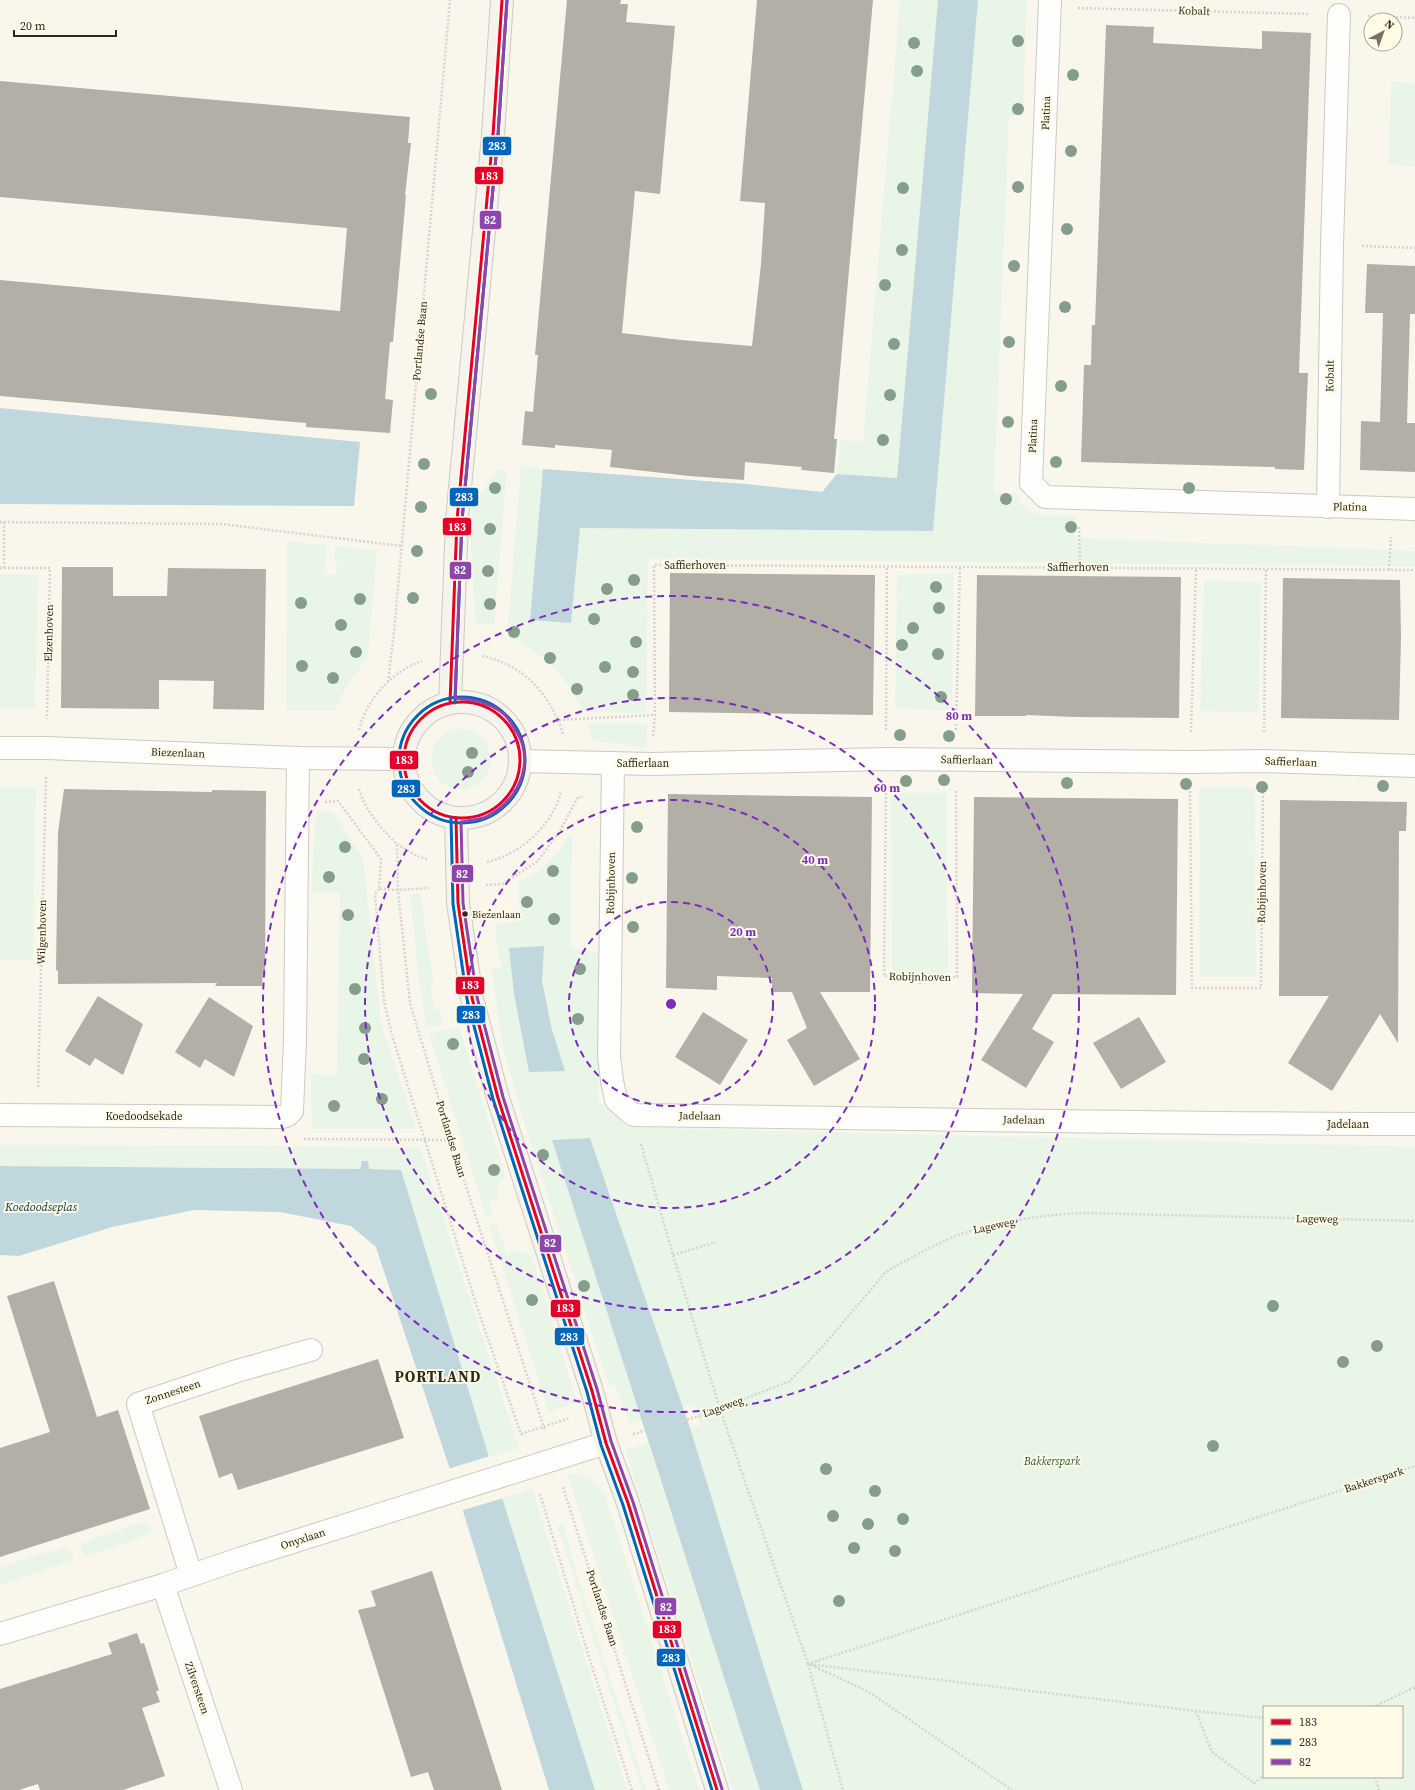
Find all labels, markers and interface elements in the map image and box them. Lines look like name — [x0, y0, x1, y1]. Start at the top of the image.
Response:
street label: Kobalt — [1178, 3, 1211, 19]
scale bar — [14, 12, 116, 38]
north arrow — [1363, 12, 1403, 52]
text: N — [1381, 17, 1397, 33]
text: 20 m — [20, 18, 46, 34]
street label: Platina — [1038, 95, 1054, 130]
line badge: 283 — [482, 136, 512, 156]
text: 283 — [488, 139, 506, 154]
line badge: 183 — [474, 166, 504, 185]
text: 183 — [480, 169, 498, 184]
line badge: 82 — [479, 210, 502, 230]
text: 82 — [484, 213, 496, 228]
street label: Portlandse Baan — [409, 300, 431, 382]
street label: Kobalt — [1322, 360, 1338, 392]
street label: Platina — [1025, 418, 1041, 453]
line badge: 283 — [449, 487, 479, 507]
text: 283 — [455, 490, 473, 505]
street label: Platina — [1333, 499, 1368, 515]
line badge: 183 — [442, 517, 472, 536]
text: 183 — [448, 520, 466, 535]
street label: Saffierhoven — [664, 558, 726, 573]
street label: Saffierhoven — [1047, 560, 1109, 575]
line badge: 82 — [449, 561, 472, 580]
text: 82 — [454, 563, 466, 578]
street label: Elzenhoven — [41, 604, 57, 662]
text: 80 m — [946, 708, 972, 724]
street label: Biezenlaan — [151, 745, 206, 761]
line badge: 183 — [389, 750, 419, 770]
street label: Saffierlaan — [941, 752, 994, 768]
text: 183 — [395, 753, 413, 768]
street label: Saffierlaan — [1265, 754, 1318, 770]
street label: Saffierlaan — [617, 756, 670, 771]
line badge: 283 — [391, 779, 421, 798]
text: 60 m — [874, 780, 900, 796]
text: 283 — [397, 782, 415, 797]
street label: Robijnhoven — [603, 851, 619, 914]
text: 40 m — [802, 852, 828, 868]
street label: Robijnhoven — [1254, 860, 1270, 923]
line badge: 82 — [451, 864, 474, 883]
text: 82 — [456, 867, 468, 882]
street label: Wilgenhoven — [34, 899, 50, 965]
place label: Biezenlaan — [472, 908, 521, 921]
marker: Biezenlaan — [460, 909, 470, 919]
text: 20 m — [730, 924, 756, 940]
street label: Robijnhoven — [889, 969, 952, 985]
line badge: 183 — [455, 976, 485, 995]
text: 183 — [461, 978, 479, 993]
centre of rings — [664, 997, 678, 1011]
line badge: 283 — [456, 1005, 486, 1024]
text: 283 — [462, 1008, 480, 1023]
street label: Portlandse Baan — [432, 1099, 470, 1180]
street label: Jadelaan — [678, 1108, 722, 1124]
street label: Koedoodsekade — [105, 1109, 183, 1124]
street label: Jadelaan — [1002, 1112, 1046, 1128]
street label: Jadelaan — [1326, 1117, 1369, 1132]
water label: Koedoodseplas — [4, 1199, 78, 1215]
street label: Lageweg — [1296, 1211, 1339, 1227]
street label: Lageweg — [972, 1214, 1017, 1238]
line badge: 82 — [539, 1234, 562, 1253]
text: 82 — [544, 1236, 556, 1251]
line badge: 183 — [550, 1299, 581, 1318]
text: 183 — [556, 1301, 574, 1316]
line badge: 283 — [554, 1327, 585, 1346]
text: 283 — [560, 1330, 578, 1345]
district label: PORTLAND — [395, 1366, 481, 1387]
street label: Zonnesteen — [143, 1376, 203, 1408]
street label: Lageweg — [700, 1393, 746, 1421]
park label: Bakkerspark — [1023, 1454, 1081, 1469]
street label: Bakkerspark — [1342, 1463, 1407, 1497]
street label: Onyxlaan — [279, 1525, 328, 1553]
street label: Portlandse Baan — [583, 1568, 622, 1649]
line badge: 82 — [654, 1597, 677, 1616]
text: 82 — [660, 1600, 672, 1615]
line badge: 183 — [652, 1620, 682, 1639]
text: 183 — [658, 1622, 676, 1637]
line badge: 283 — [656, 1648, 686, 1667]
text: 283 — [662, 1651, 680, 1666]
street label: Zilversteen — [181, 1660, 213, 1716]
legend — [1263, 1706, 1403, 1778]
text: 183 — [1299, 1714, 1317, 1730]
text: 283 — [1299, 1734, 1317, 1750]
text: 82 — [1299, 1754, 1311, 1770]

